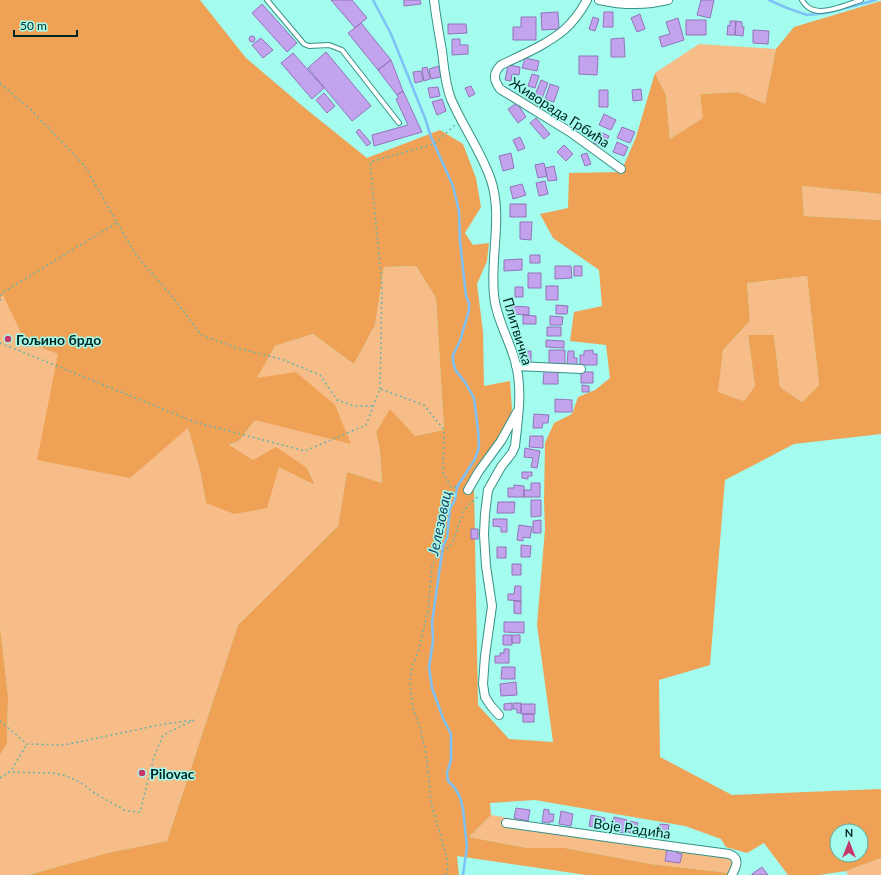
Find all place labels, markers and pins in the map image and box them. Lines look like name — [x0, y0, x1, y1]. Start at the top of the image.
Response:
place label: Гољино брдо — [16, 331, 101, 348]
marker: Гољино брдо — [3, 334, 13, 344]
place label: Pilovac — [150, 765, 195, 782]
marker: Pilovac — [137, 768, 147, 778]

